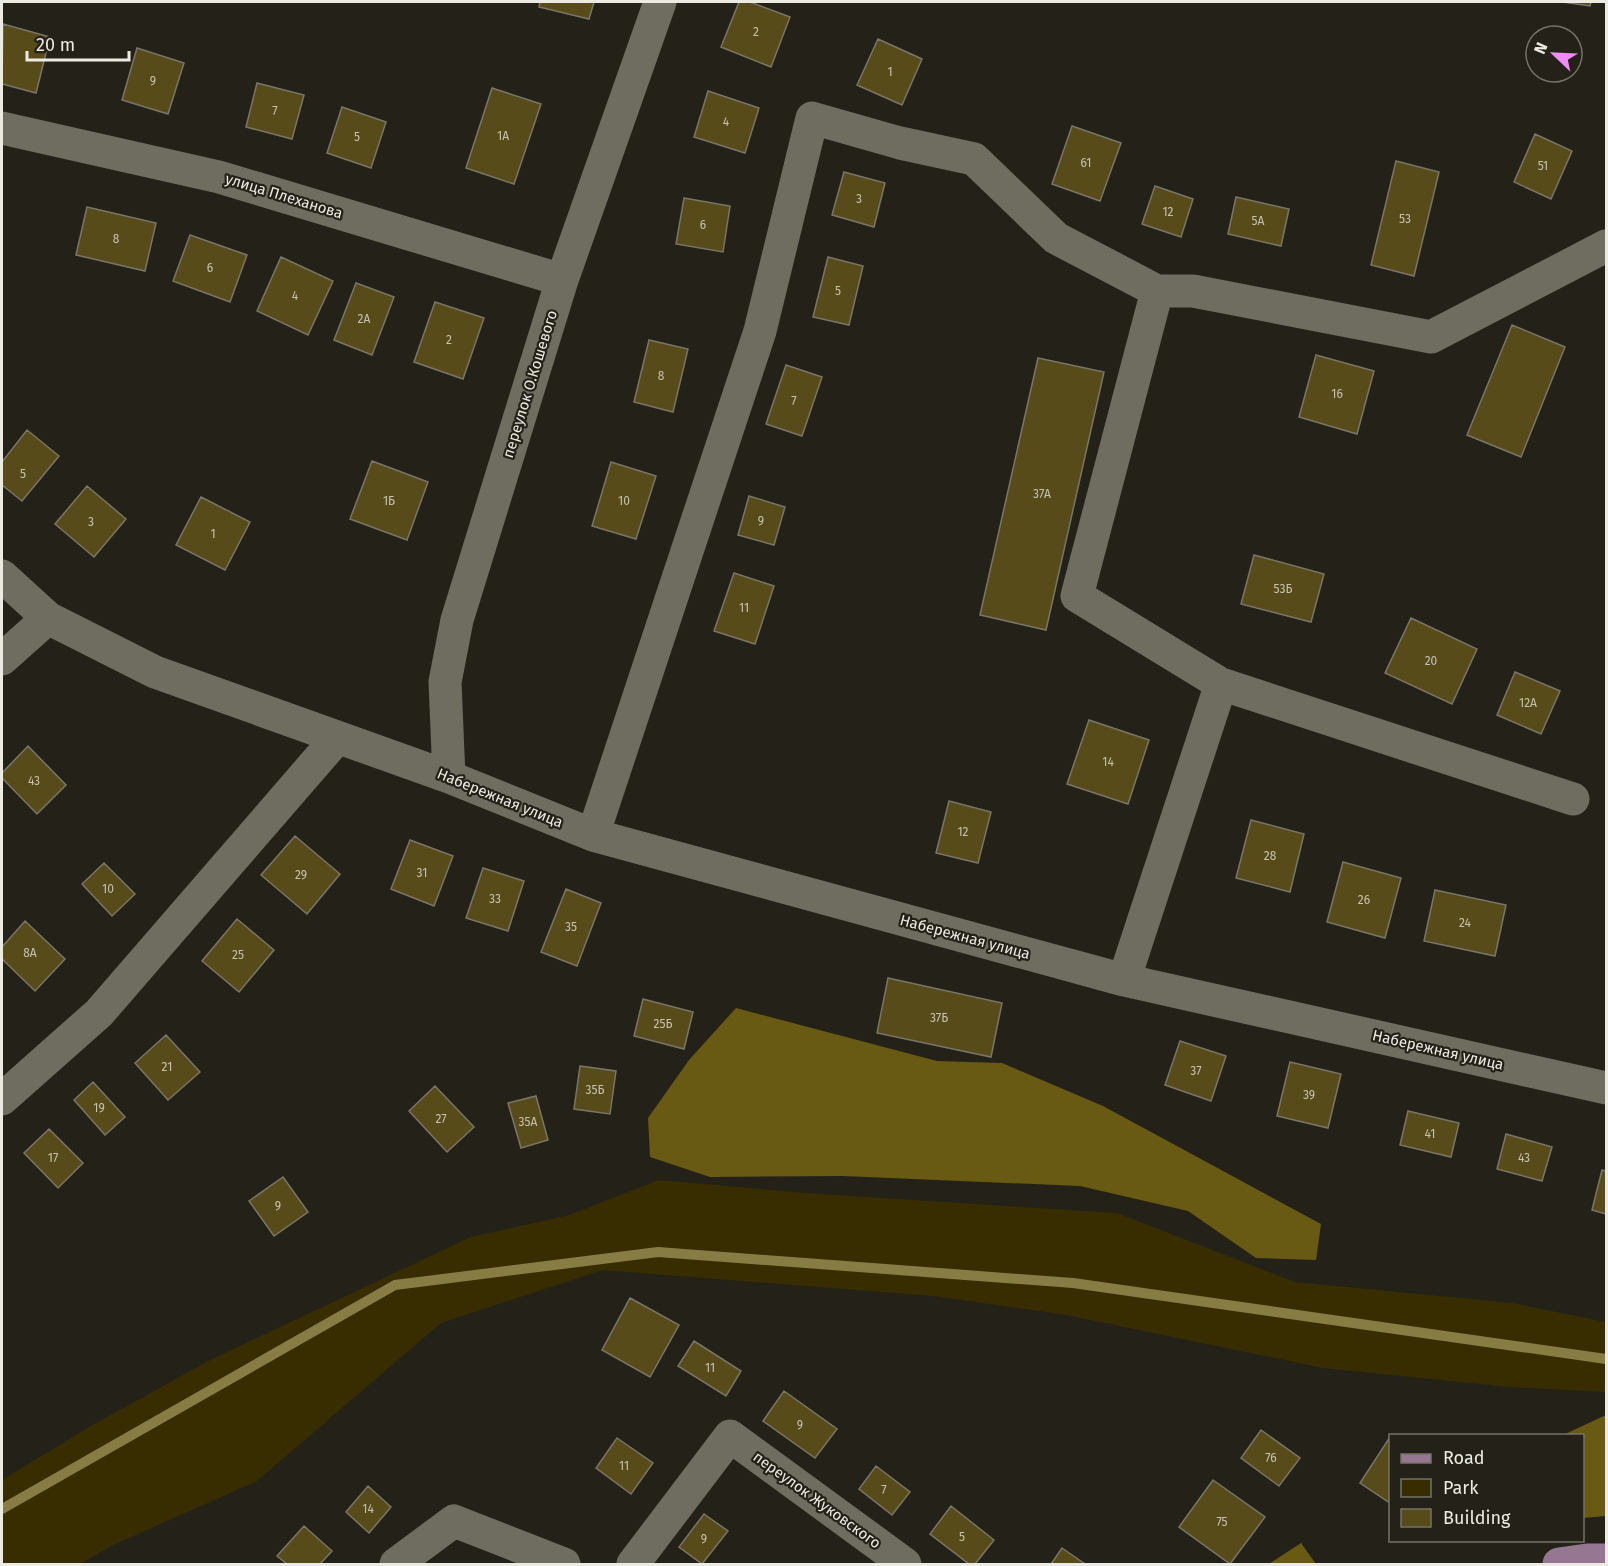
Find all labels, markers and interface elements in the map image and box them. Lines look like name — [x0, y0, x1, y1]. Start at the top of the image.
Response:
scale bar — [27, 24, 129, 62]
north arrow — [1524, 24, 1584, 84]
house number: 2 — [753, 25, 759, 39]
text: 20 m — [36, 34, 75, 56]
text: N — [1530, 40, 1551, 57]
house number: 1 — [887, 65, 893, 79]
house number: 9 — [150, 74, 156, 88]
house number: 7 — [272, 104, 278, 118]
house number: 4 — [723, 115, 730, 129]
house number: 1А — [497, 129, 509, 143]
house number: 5 — [354, 130, 360, 144]
house number: 61 — [1080, 156, 1092, 170]
house number: 51 — [1538, 159, 1548, 173]
street label: улица Плеханова — [223, 170, 345, 222]
house number: 3 — [856, 192, 862, 206]
house number: 12 — [1162, 205, 1174, 219]
house number: 53 — [1399, 212, 1411, 226]
house number: 5А — [1252, 214, 1265, 228]
house number: 6 — [700, 218, 706, 232]
house number: 8 — [113, 232, 120, 246]
house number: 6 — [207, 261, 213, 275]
house number: 5 — [835, 284, 841, 298]
house number: 4 — [292, 289, 299, 303]
street label: переулок О.Кошевого — [499, 308, 561, 460]
house number: 2А — [358, 312, 371, 326]
house number: 2 — [446, 333, 452, 347]
house number: 8 — [658, 369, 665, 383]
house number: 16 — [1331, 387, 1343, 401]
house number: 7 — [791, 394, 797, 408]
house number: 5 — [20, 467, 26, 481]
house number: 37А — [1033, 487, 1051, 501]
house number: 1Б — [383, 494, 395, 508]
house number: 10 — [618, 494, 630, 508]
house number: 9 — [758, 514, 764, 528]
house number: 3 — [88, 515, 94, 529]
house number: 1 — [210, 527, 216, 541]
house number: 53Б — [1274, 582, 1292, 596]
house number: 11 — [739, 601, 749, 615]
house number: 20 — [1425, 654, 1438, 668]
house number: 12А — [1519, 696, 1537, 710]
house number: 14 — [1102, 755, 1114, 769]
street label: Набережная улица — [434, 765, 566, 831]
house number: 43 — [28, 774, 40, 788]
house number: 12 — [957, 825, 969, 839]
house number: 28 — [1264, 849, 1277, 863]
house number: 31 — [417, 866, 427, 880]
house number: 29 — [295, 868, 307, 882]
house number: 10 — [102, 882, 114, 896]
house number: 33 — [489, 892, 501, 906]
house number: 26 — [1358, 893, 1370, 907]
street label: Набережная улица — [898, 911, 1032, 963]
house number: 24 — [1459, 916, 1472, 930]
house number: 35 — [565, 920, 577, 934]
house number: 8А — [23, 946, 37, 960]
house number: 25 — [232, 948, 244, 962]
house number: 37Б — [930, 1011, 948, 1025]
house number: 25Б — [654, 1017, 672, 1031]
street label: Набережная улица — [1371, 1026, 1505, 1074]
house number: 21 — [162, 1060, 172, 1074]
house number: 37 — [1190, 1064, 1202, 1078]
house number: 35Б — [586, 1083, 605, 1097]
house number: 39 — [1303, 1088, 1315, 1102]
house number: 19 — [93, 1101, 105, 1115]
house number: 27 — [435, 1112, 447, 1126]
house number: 35А — [519, 1115, 538, 1129]
house number: 41 — [1425, 1127, 1435, 1141]
house number: 17 — [48, 1151, 58, 1165]
house number: 43 — [1518, 1151, 1530, 1165]
house number: 9 — [275, 1199, 281, 1213]
house number: 11 — [705, 1361, 715, 1375]
house number: 9 — [797, 1418, 803, 1432]
legend — [1389, 1434, 1584, 1542]
text: Road — [1443, 1447, 1485, 1469]
street label: переулок Жуковского — [750, 1448, 884, 1552]
house number: 76 — [1265, 1451, 1277, 1465]
house number: 11 — [619, 1459, 629, 1473]
text: Park — [1443, 1477, 1479, 1499]
house number: 7 — [881, 1483, 887, 1497]
house number: 14 — [362, 1502, 374, 1516]
text: Building — [1443, 1507, 1511, 1529]
house number: 75 — [1216, 1515, 1228, 1529]
house number: 5 — [959, 1530, 965, 1544]
house number: 9 — [701, 1532, 707, 1546]

